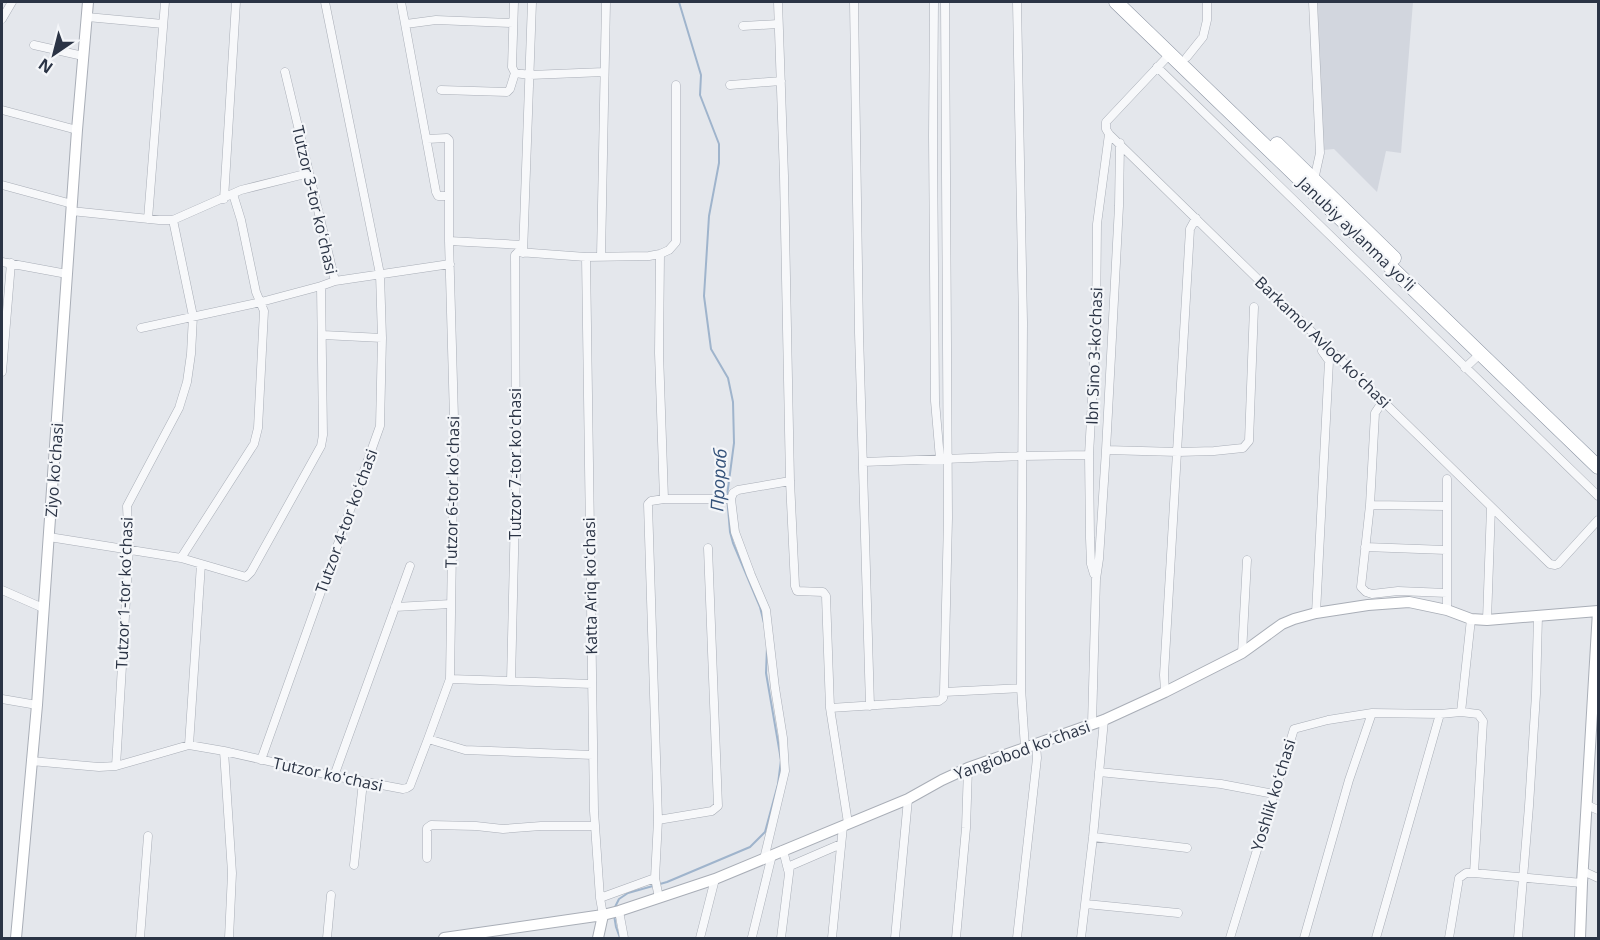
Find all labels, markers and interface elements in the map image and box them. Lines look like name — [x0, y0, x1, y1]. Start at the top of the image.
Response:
north arrow — [24, 24, 84, 84]
text: N — [34, 54, 57, 79]
street label: Tutzor 3-tor koʻchasi — [287, 123, 343, 277]
street label: Janubiy aylanma yoʻli — [1292, 171, 1421, 296]
street label: Barkamol Avlod koʻchasi — [1250, 271, 1396, 413]
street label: Ibn Sino 3-koʼchasi — [1081, 287, 1107, 425]
street label: Tutzor 7-tor koʻchasi — [504, 388, 526, 540]
street label: Tutzor 6-tor koʻchasi — [440, 416, 464, 568]
street label: Ziyo koʻchasi — [40, 422, 68, 518]
street label: Tutzor 4-tor koʻchasi — [310, 446, 382, 596]
water label: Прораб — [704, 447, 732, 512]
street label: Tutzor 1-tor koʻchasi — [110, 517, 138, 669]
street label: Katta Ariq koʻchasi — [578, 517, 602, 655]
street label: Yangiobod koʻchasi — [951, 715, 1093, 785]
street label: Yoshlik koʻchasi — [1245, 736, 1301, 854]
street label: Tutzor koʻchasi — [271, 752, 385, 796]

